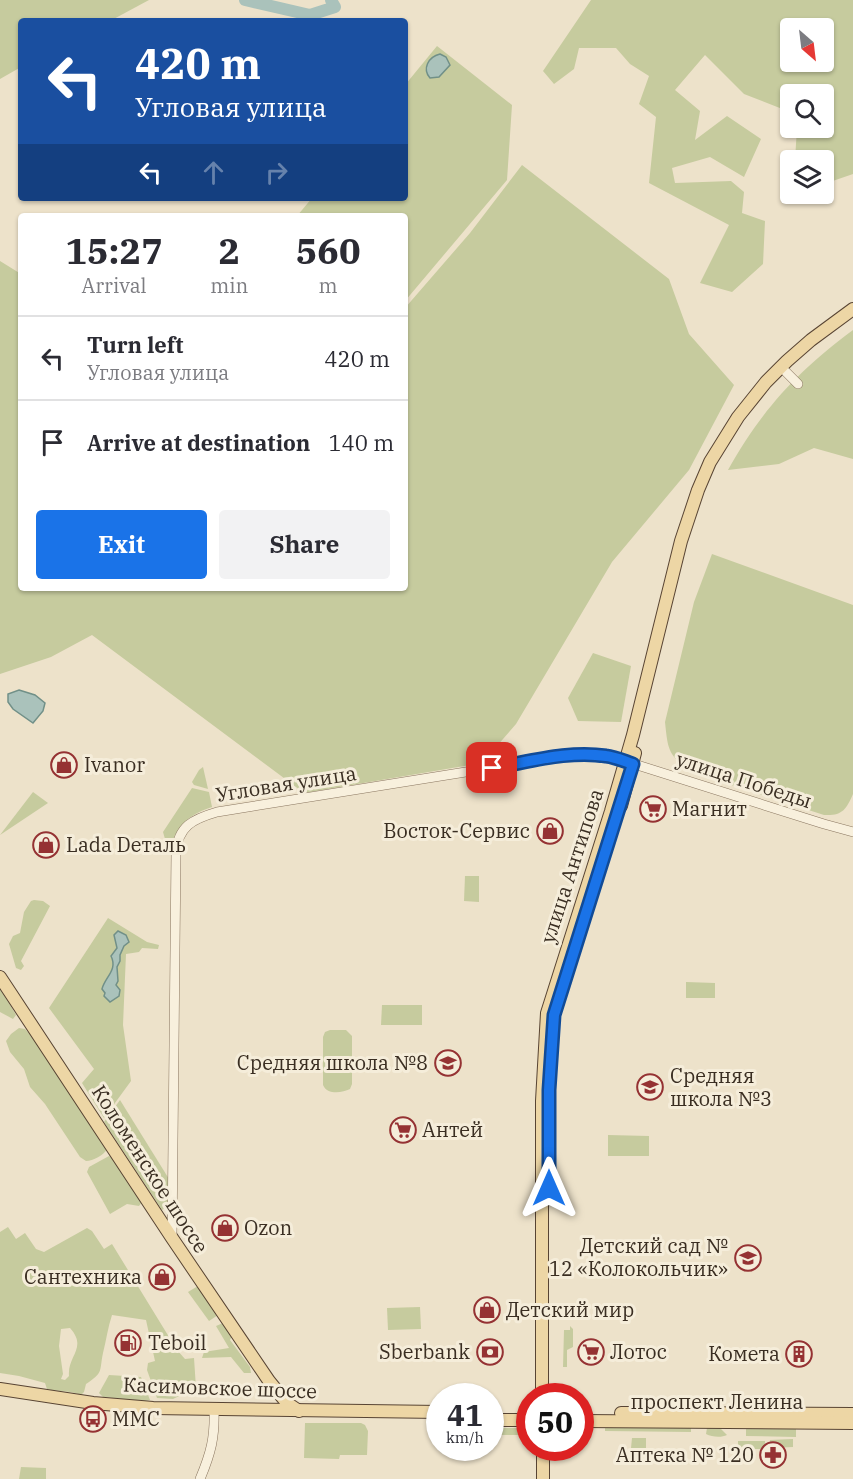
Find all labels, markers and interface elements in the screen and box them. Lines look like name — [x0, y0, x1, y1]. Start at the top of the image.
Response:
north arrow — [780, 18, 834, 72]
map controls — [780, 18, 834, 204]
text: 420 m — [135, 36, 261, 91]
icon: left — [36, 42, 114, 120]
button: search — [780, 84, 834, 138]
text: Угловая улица — [135, 89, 327, 124]
button: layers — [780, 150, 834, 204]
icon: left — [134, 156, 167, 189]
icon: ahead — [197, 156, 230, 189]
icon: right — [260, 156, 293, 189]
text: 15:27 — [65, 227, 163, 274]
text: 2 — [218, 227, 240, 274]
text: 560 — [296, 227, 361, 274]
text: Arrival — [82, 272, 147, 299]
text: min — [210, 272, 248, 299]
text: m — [319, 272, 338, 299]
text: Turn left — [87, 330, 183, 359]
icon: left — [36, 342, 69, 375]
text: 420 m — [324, 344, 390, 373]
text: Угловая улица — [87, 359, 229, 386]
icon: arrive — [36, 426, 69, 459]
text: Arrive at destination — [87, 428, 310, 457]
text: 140 m — [328, 428, 394, 457]
button: Exit — [36, 510, 207, 579]
button: Share — [219, 510, 390, 579]
pin — [466, 742, 517, 793]
street label: улица Победы — [673, 745, 815, 814]
shop icon: Ivanor — [49, 750, 79, 780]
place label: Ivanor — [84, 751, 145, 778]
icon: arrive — [475, 751, 508, 784]
street label: Угловая улица — [214, 759, 358, 808]
street label: улица Антипова — [534, 785, 609, 947]
supermarket icon: Магнит — [638, 794, 668, 824]
place label: Магнит — [672, 795, 747, 822]
shop icon: Восток-Сервис — [535, 816, 565, 846]
place label: Восток-Сервис — [383, 817, 530, 844]
shop icon: Lada Dеталь — [31, 830, 61, 860]
place label: Lada Dеталь — [66, 831, 186, 858]
school or university icon: Средняя школа №8 — [433, 1048, 463, 1078]
place label: Средняя школа №8 — [237, 1049, 428, 1076]
place label: Средняя школа №3 — [670, 1062, 772, 1112]
school or university icon: Средняя школа №3 — [635, 1072, 665, 1102]
street label: Коломенское шоссе — [86, 1080, 215, 1258]
supermarket icon: Антей — [388, 1115, 418, 1145]
place label: Антей — [422, 1116, 483, 1143]
position arrow — [517, 1156, 581, 1220]
shop icon: Ozon — [210, 1213, 240, 1243]
place label: Ozon — [244, 1214, 293, 1241]
place label: Детский сад № 12 «Колокольчик» — [549, 1232, 728, 1282]
school or university icon: Детский сад № 12 «Колокольчик» — [733, 1243, 763, 1273]
shop icon: Сантехника — [147, 1262, 177, 1292]
place label: Сантехника — [24, 1263, 142, 1290]
shop icon: Детский мир — [472, 1295, 502, 1325]
place label: Детский мир — [506, 1296, 634, 1323]
fuel station icon: Teboil — [113, 1328, 143, 1358]
place label: Teboil — [148, 1329, 207, 1356]
bank icon: Sberbank — [475, 1337, 505, 1367]
supermarket icon: Лотос — [576, 1337, 606, 1367]
place label: Sberbank — [379, 1338, 470, 1365]
place label: Лотос — [610, 1338, 667, 1365]
building icon: Комета — [784, 1339, 814, 1369]
place label: Комета — [708, 1340, 780, 1367]
street label: Касимовское шоссе — [123, 1371, 317, 1404]
speed limit sign: 50 — [516, 1383, 594, 1461]
street label: проспект Ленина — [630, 1388, 804, 1415]
text: 41 — [447, 1395, 483, 1434]
bus stop icon: ММС — [78, 1404, 108, 1434]
place label: ММС — [112, 1405, 160, 1432]
text: km/h — [446, 1428, 484, 1447]
pharmacy icon: Аптека № 120 — [758, 1440, 788, 1470]
place label: Аптека № 120 — [616, 1441, 754, 1468]

